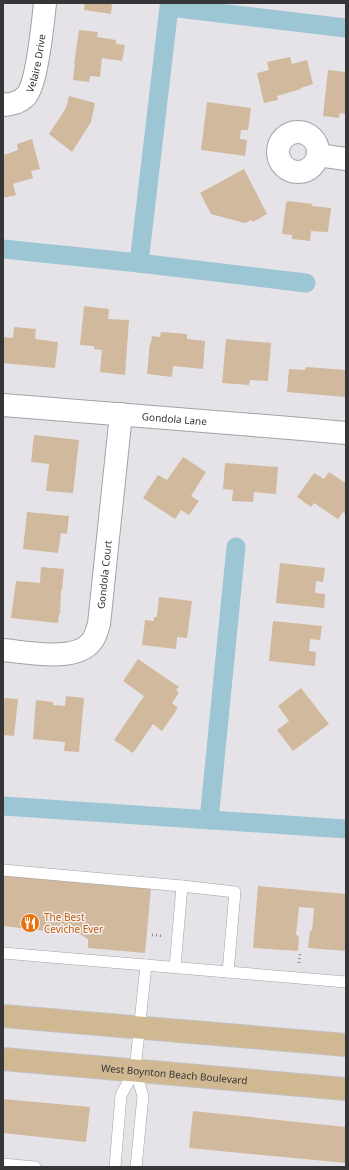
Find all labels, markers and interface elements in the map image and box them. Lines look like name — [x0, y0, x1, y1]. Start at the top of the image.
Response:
street label: Velaire Drive — [22, 33, 48, 94]
street label: Gondola Lane — [141, 409, 208, 428]
street label: Gondola Court — [94, 539, 115, 610]
place label: The Best Ceviche Ever — [44, 910, 103, 936]
restaurant icon: The Best Ceviche Ever — [19, 912, 41, 934]
street label: West Boynton Beach Boulevard — [101, 1061, 248, 1087]

